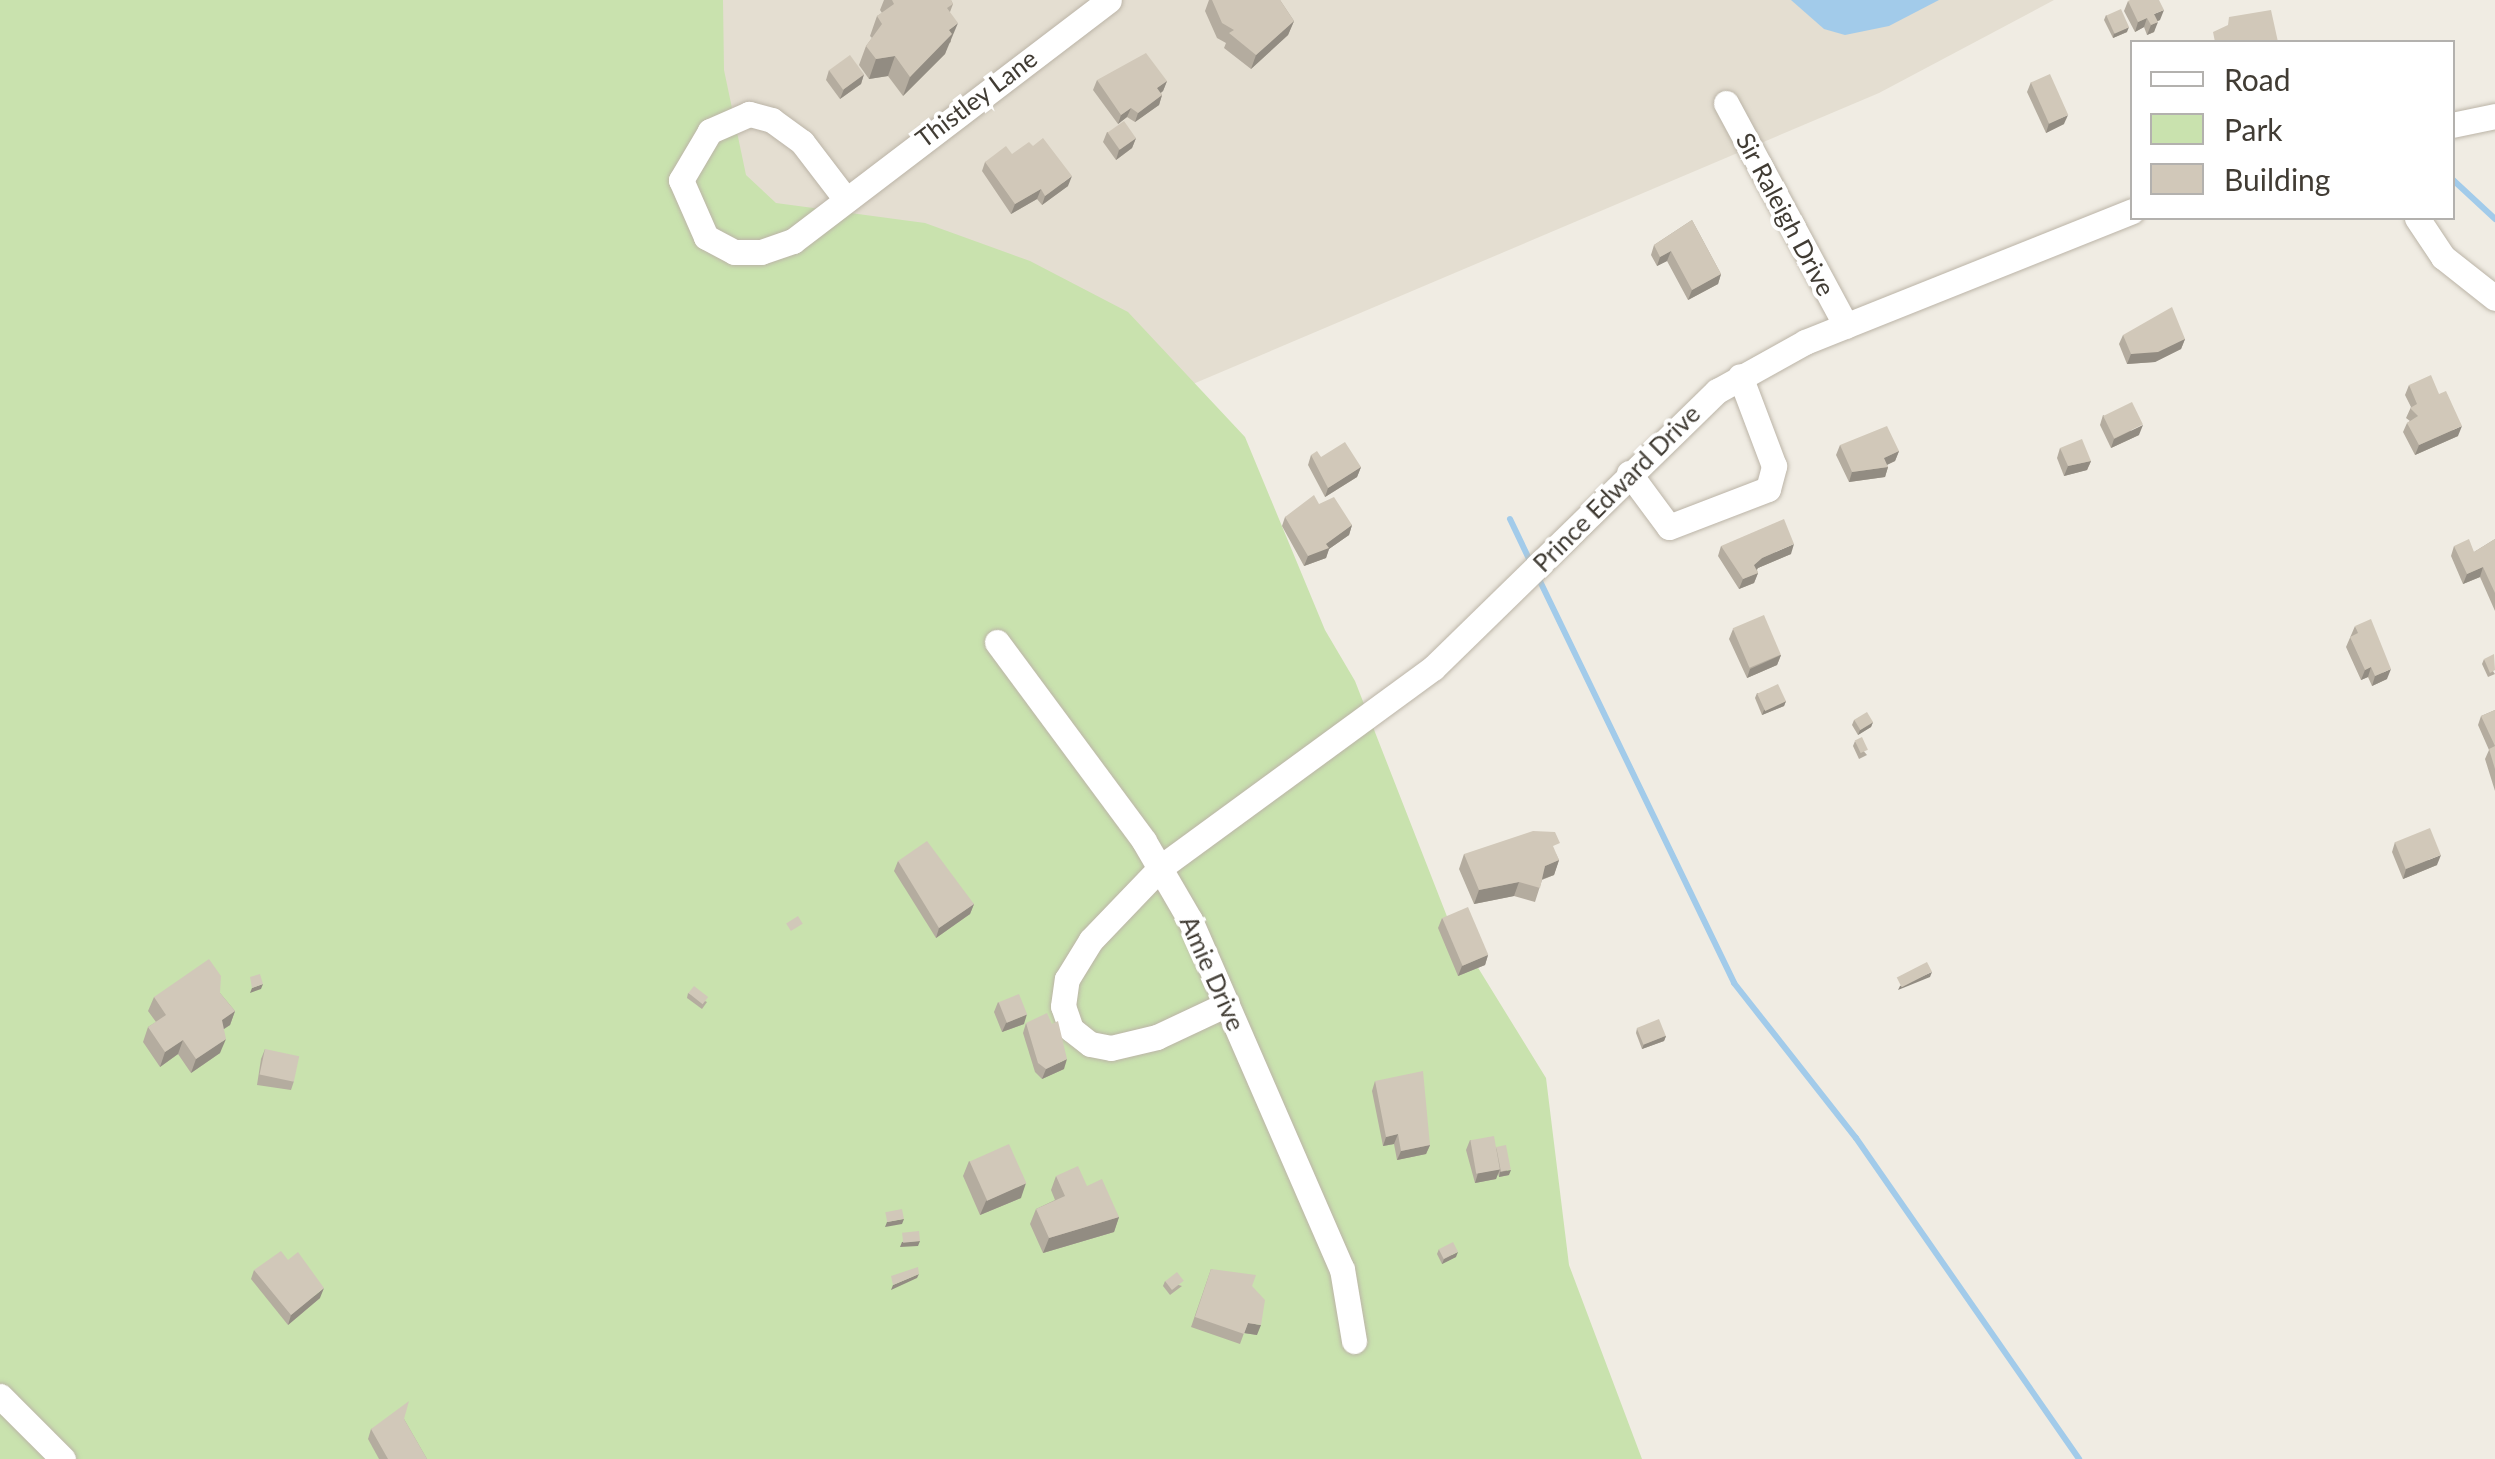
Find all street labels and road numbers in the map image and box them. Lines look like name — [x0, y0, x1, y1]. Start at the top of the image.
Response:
street label: Thistley Lane — [909, 42, 1043, 154]
street label: Sir Raleigh Drive — [1730, 127, 1842, 301]
street label: Prince Edward Drive — [1526, 398, 1706, 578]
street label: Amie Drive — [1174, 911, 1252, 1035]

